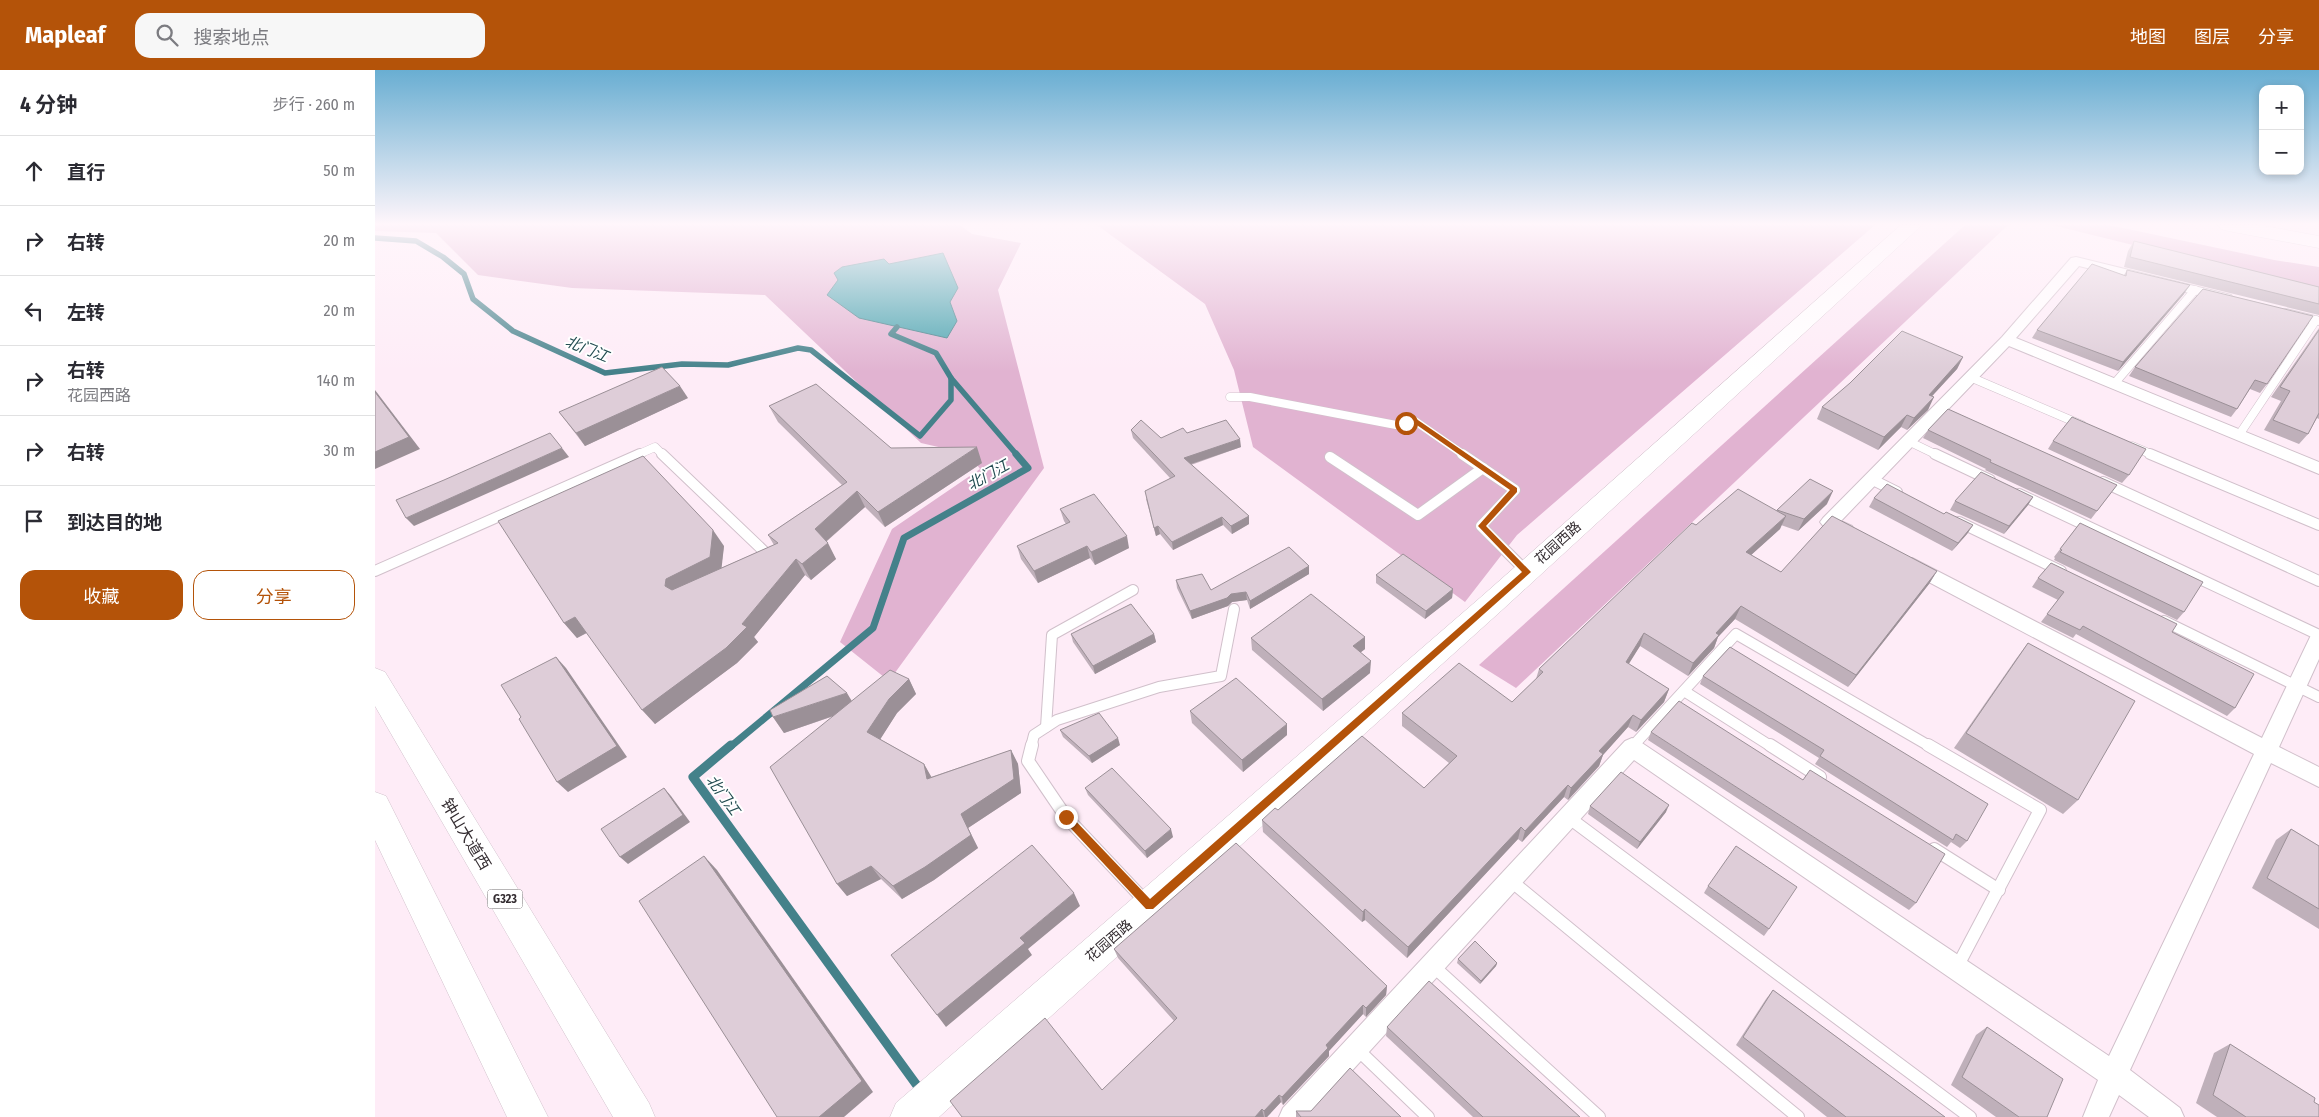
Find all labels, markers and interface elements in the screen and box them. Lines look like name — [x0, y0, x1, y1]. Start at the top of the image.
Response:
search box — [135, 13, 485, 58]
text: Mapleaf — [25, 21, 105, 49]
icon: search — [153, 21, 181, 49]
text: 搜索地点 — [193, 26, 270, 49]
text: 地图 — [2130, 26, 2166, 48]
text: 图层 — [2194, 26, 2230, 48]
text: 分享 — [2258, 26, 2294, 48]
map controls — [2259, 85, 2304, 175]
button: + — [2259, 85, 2304, 130]
text: 4 分钟 — [20, 92, 77, 118]
text: 步行 · 260 m — [273, 95, 355, 114]
button: − — [2259, 130, 2304, 175]
icon: ahead — [20, 157, 48, 185]
text: 直行 — [67, 161, 105, 184]
text: 50 m — [323, 161, 355, 180]
icon: right — [20, 227, 48, 255]
text: 右转 — [67, 231, 105, 254]
text: 20 m — [324, 231, 355, 250]
icon: left — [20, 297, 48, 325]
text: 左转 — [67, 301, 105, 324]
text: 20 m — [324, 301, 355, 320]
water label: 北门江 — [563, 332, 613, 367]
text: 右转 — [67, 359, 105, 382]
icon: right — [20, 367, 48, 395]
text: 140 m — [317, 371, 355, 390]
text: 花园西路 — [67, 386, 131, 405]
route start — [1395, 412, 1418, 435]
icon: right — [20, 437, 48, 465]
text: 右转 — [67, 441, 105, 464]
text: 30 m — [323, 441, 355, 460]
water label: 北门江 — [964, 455, 1014, 494]
icon: arrive — [20, 507, 48, 535]
text: 到达目的地 — [67, 511, 162, 534]
street label: 花园西路 — [1532, 518, 1584, 568]
button: 收藏 — [20, 570, 183, 620]
button: 分享 — [193, 570, 355, 620]
water label: 北门江 — [702, 772, 745, 820]
street label: 钟山大道西 — [437, 795, 495, 873]
route end — [1055, 806, 1078, 829]
road number: G323 — [487, 890, 523, 909]
street label: 花园西路 — [1082, 916, 1136, 966]

